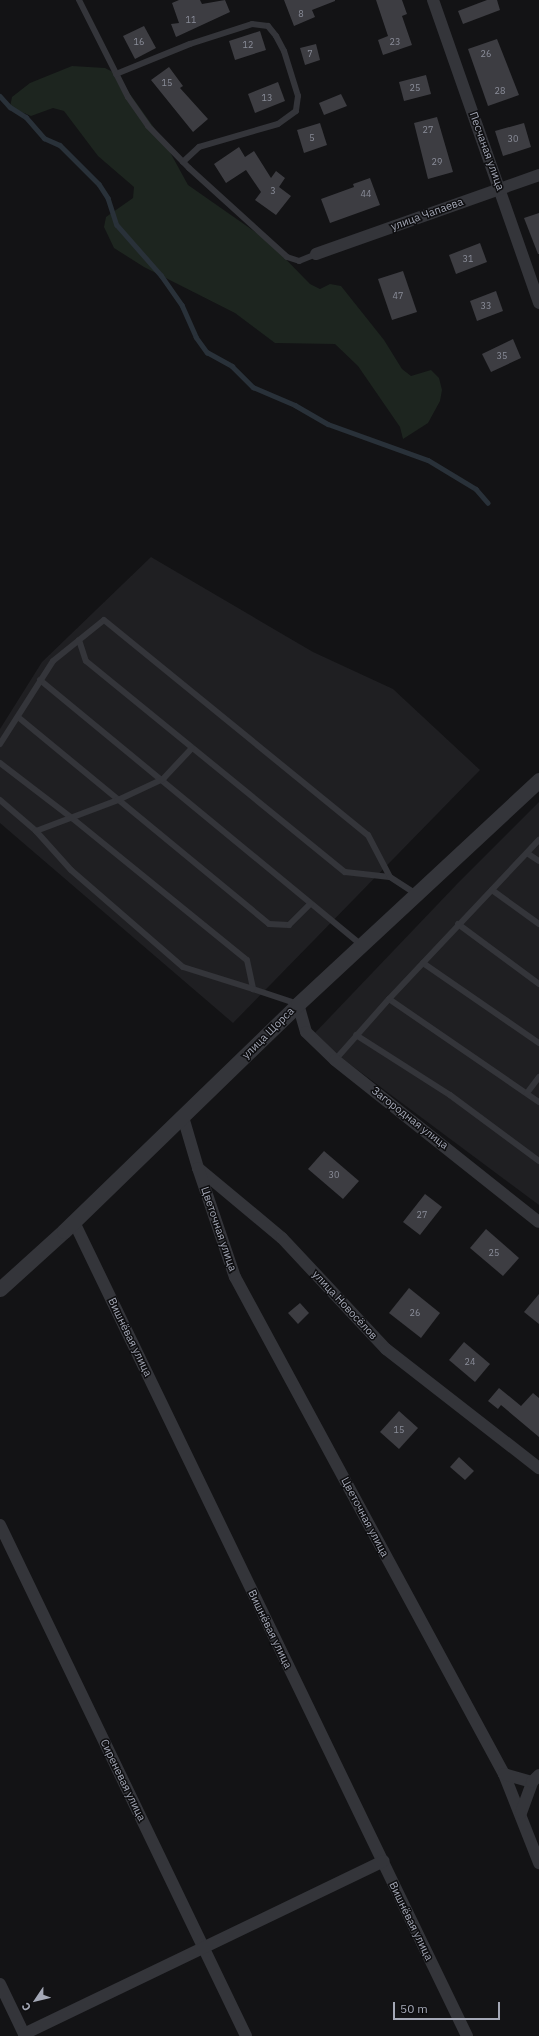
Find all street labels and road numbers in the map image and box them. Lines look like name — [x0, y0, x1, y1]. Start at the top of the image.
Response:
street label: Песчаная улица — [467, 110, 507, 192]
street label: улица Чапаева — [389, 195, 465, 233]
street label: улица Щорса — [239, 1004, 297, 1062]
street label: Загородная улица — [369, 1084, 451, 1152]
street label: Цветочная улица — [198, 1185, 240, 1273]
street label: улица Новосёлов — [310, 1268, 380, 1342]
street label: Вишнёвая улица — [105, 1296, 155, 1378]
street label: Цветочная улица — [338, 1475, 392, 1559]
street label: Вишнёвая улица — [245, 1588, 295, 1670]
street label: Сиреневая улица — [98, 1737, 148, 1823]
street label: Вишнёвая улица — [386, 1880, 436, 1962]

